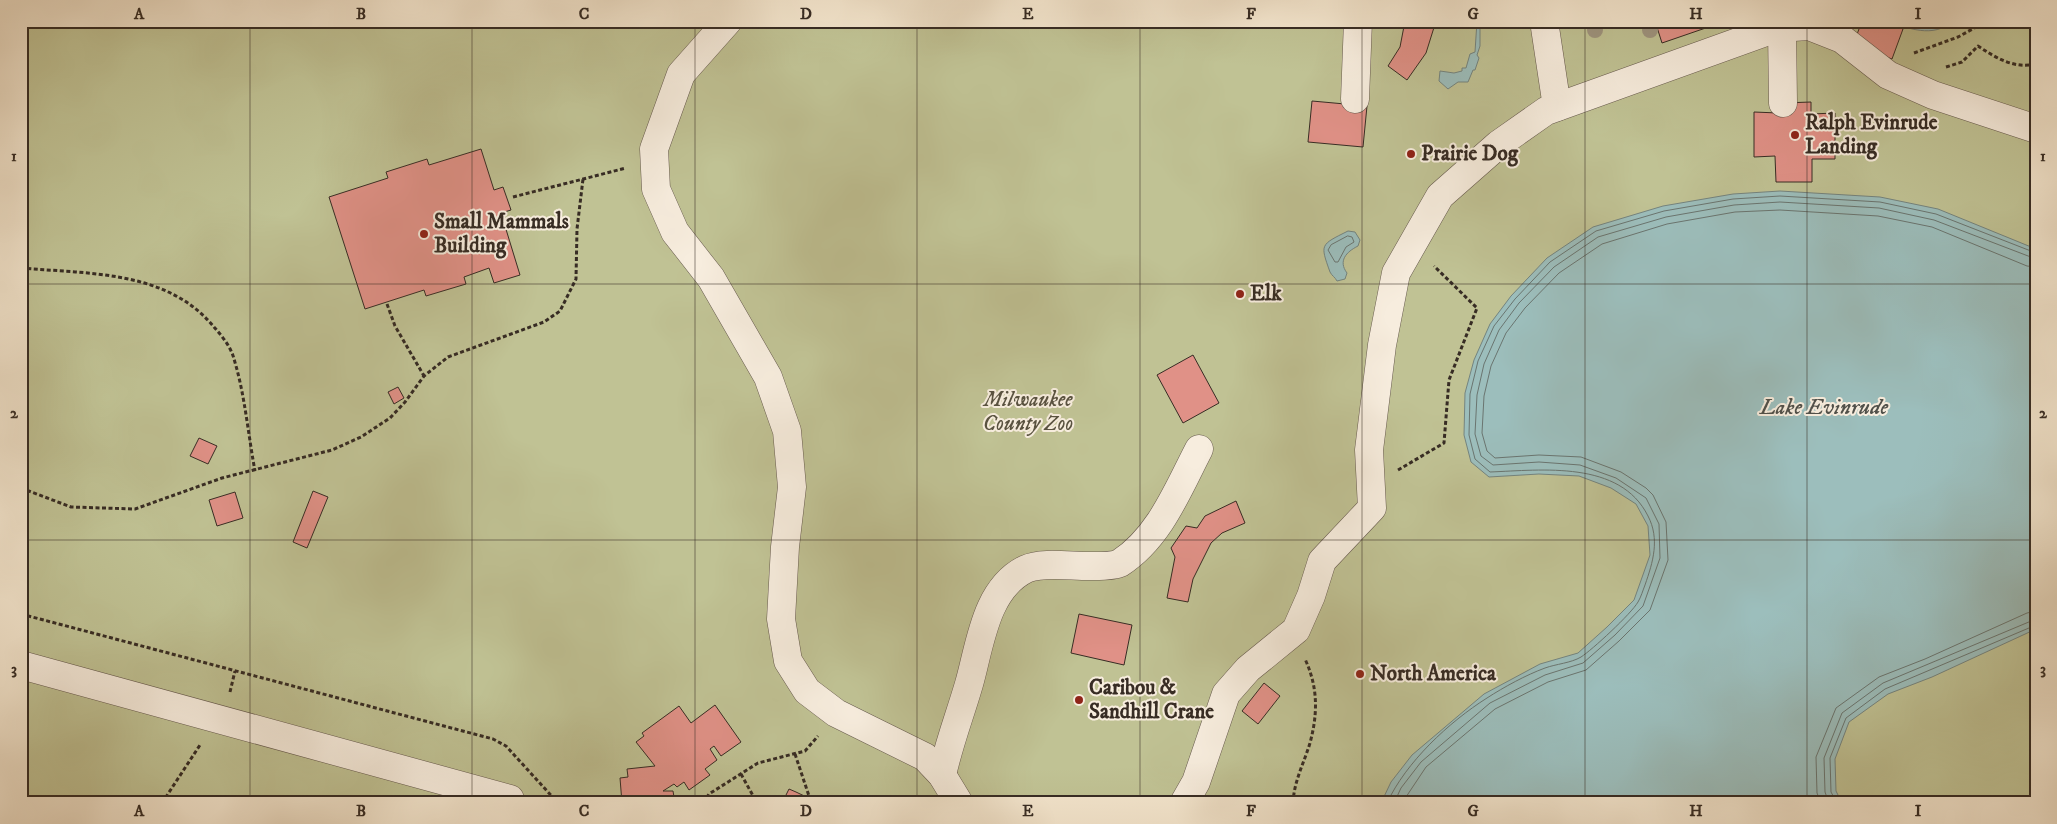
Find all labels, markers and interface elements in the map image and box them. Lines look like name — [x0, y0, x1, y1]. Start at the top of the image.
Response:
text: A — [133, 4, 145, 24]
text: B — [356, 4, 366, 24]
text: C — [579, 4, 589, 24]
text: D — [800, 4, 812, 24]
text: E — [1022, 4, 1034, 24]
text: F — [1246, 4, 1256, 24]
text: G — [1467, 4, 1479, 24]
text: H — [1689, 4, 1703, 24]
text: I — [1915, 4, 1922, 24]
place label: Ralph Evinrude Landing — [1805, 110, 1938, 160]
marker: Ralph Evinrude Landing — [1789, 129, 1801, 141]
place label: Prairie Dog — [1421, 141, 1519, 167]
text: 1 — [11, 146, 17, 166]
text: 1 — [2040, 146, 2046, 166]
marker: Prairie Dog — [1405, 148, 1417, 160]
place label: Small Mammals Building — [434, 209, 569, 259]
marker: Small Mammals Building — [418, 228, 430, 240]
place label: Elk — [1250, 281, 1282, 307]
marker: Elk — [1234, 288, 1246, 300]
park label: Milwaukee County Zoo — [982, 387, 1073, 437]
water label: Lake Evinrude — [1758, 394, 1889, 421]
text: 2 — [10, 403, 19, 423]
text: 2 — [2039, 403, 2048, 423]
text: 3 — [11, 659, 17, 679]
text: 3 — [2040, 659, 2046, 679]
place label: North America — [1370, 661, 1497, 687]
marker: North America — [1354, 668, 1366, 680]
place label: Caribou & Sandhill Crane — [1089, 675, 1214, 725]
marker: Caribou & Sandhill Crane — [1073, 694, 1085, 706]
text: A — [133, 801, 145, 821]
text: B — [356, 801, 366, 821]
text: C — [579, 801, 589, 821]
text: D — [800, 801, 812, 821]
text: E — [1022, 801, 1034, 821]
text: F — [1246, 801, 1256, 821]
text: G — [1467, 801, 1479, 821]
text: H — [1689, 801, 1703, 821]
text: I — [1915, 801, 1922, 821]

